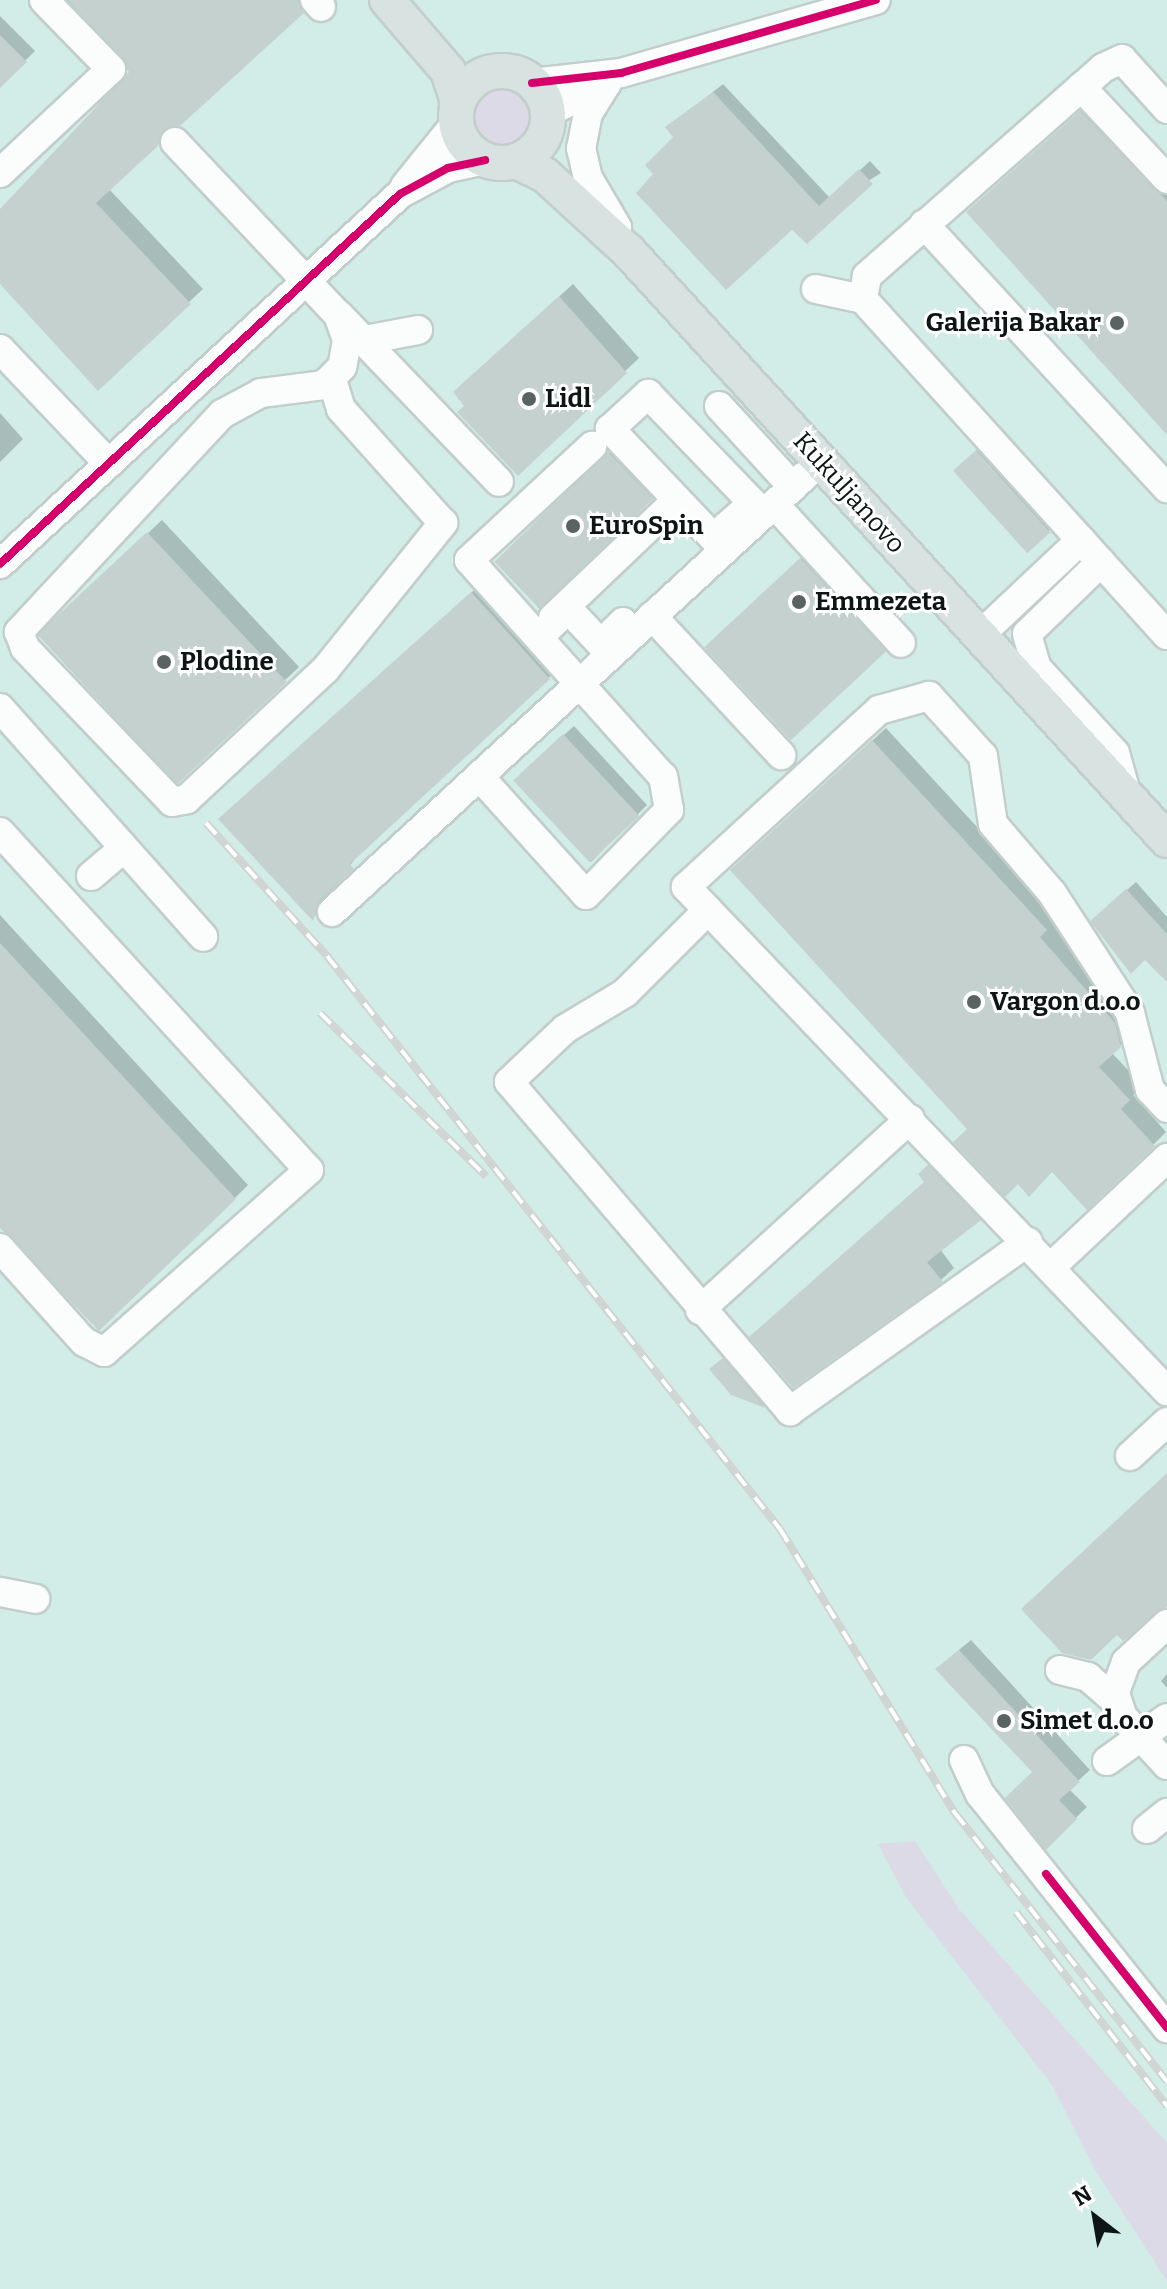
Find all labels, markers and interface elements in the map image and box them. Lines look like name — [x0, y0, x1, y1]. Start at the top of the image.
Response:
place label: Galerija Bakar — [926, 307, 1101, 339]
marker: Galerija Bakar — [1108, 314, 1126, 332]
place label: Lidl — [545, 383, 591, 415]
marker: Lidl — [520, 390, 538, 408]
street label: Kukuljanovo — [786, 426, 912, 560]
place label: EuroSpin — [589, 510, 704, 542]
marker: EuroSpin — [564, 517, 582, 535]
place label: Emmezeta — [815, 586, 946, 618]
marker: Emmezeta — [790, 593, 808, 611]
place label: Plodine — [180, 646, 274, 678]
marker: Plodine — [155, 653, 173, 671]
place label: Vargon d.o.o — [990, 986, 1140, 1018]
marker: Vargon d.o.o — [965, 993, 983, 1011]
place label: Simet d.o.o — [1020, 1705, 1154, 1737]
marker: Simet d.o.o — [995, 1712, 1013, 1730]
north arrow — [1055, 2177, 1135, 2257]
text: N — [1068, 2180, 1097, 2212]

